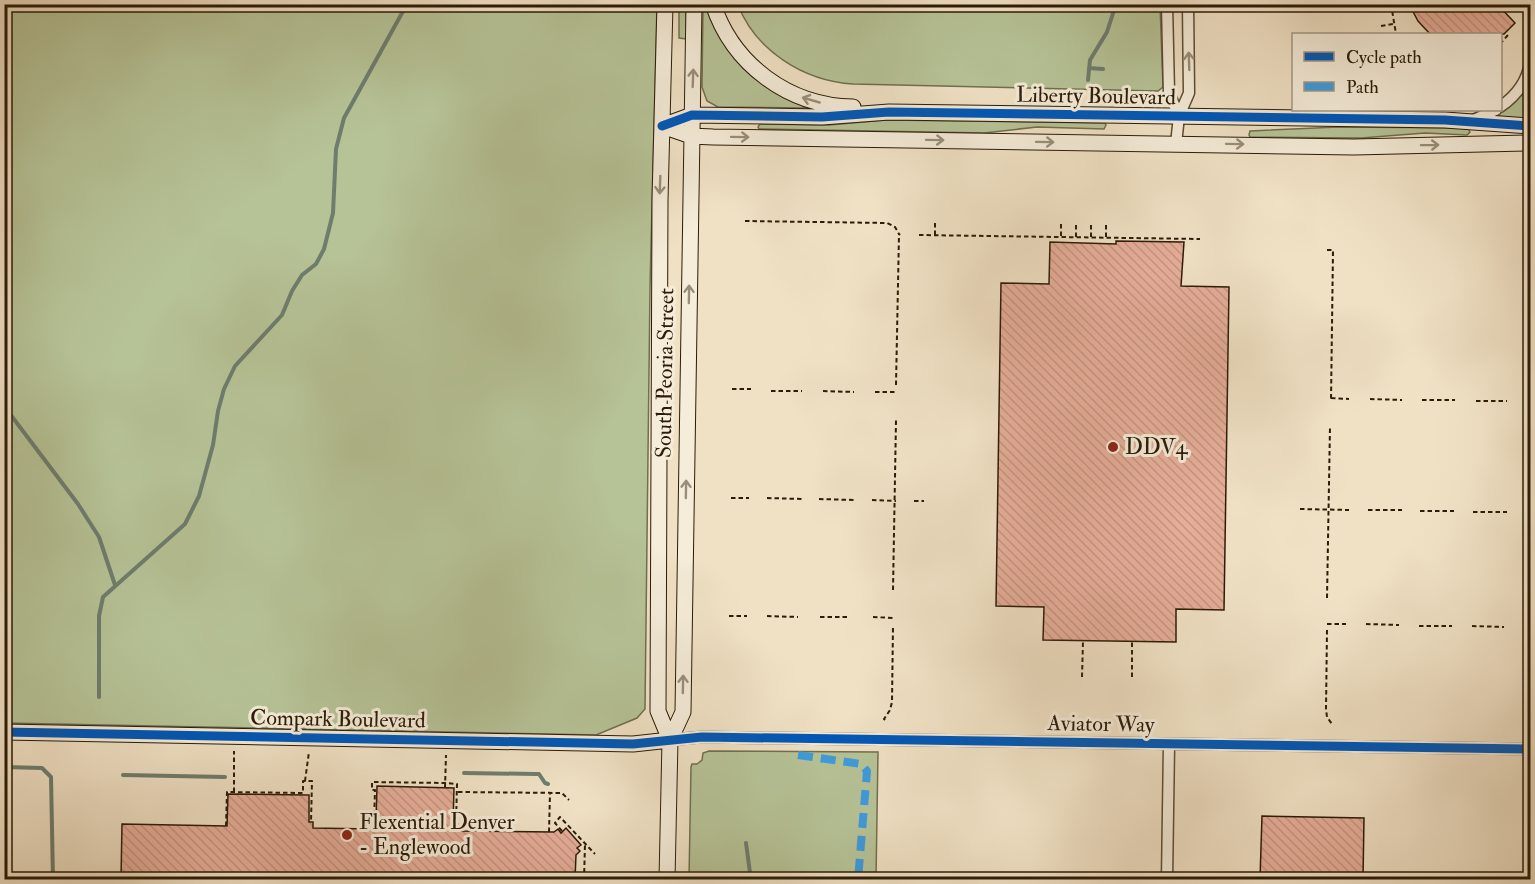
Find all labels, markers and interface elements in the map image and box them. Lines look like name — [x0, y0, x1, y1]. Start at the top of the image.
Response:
legend — [1292, 33, 1502, 111]
text: Cycle path — [1346, 46, 1422, 69]
one-way arrow — [1183, 52, 1194, 72]
one-way arrow — [687, 69, 698, 89]
text: Path — [1346, 76, 1379, 99]
street label: Liberty Boulevard — [1016, 81, 1176, 111]
one-way arrow — [801, 94, 820, 105]
one-way arrow — [730, 131, 750, 143]
one-way arrow — [924, 134, 944, 146]
one-way arrow — [1034, 136, 1054, 147]
one-way arrow — [1224, 139, 1244, 150]
one-way arrow — [1419, 140, 1439, 151]
one-way arrow — [654, 174, 666, 194]
one-way arrow — [683, 284, 695, 304]
street label: South Peoria Street — [650, 288, 680, 458]
place label: DDV4 — [1125, 433, 1189, 461]
marker: DDV4 — [1106, 440, 1120, 454]
one-way arrow — [680, 479, 692, 499]
one-way arrow — [677, 674, 689, 694]
street label: Compark Boulevard — [250, 703, 426, 736]
street label: Aviator Way — [1046, 709, 1155, 739]
place label: Flexential Denver - Englewood — [359, 808, 516, 861]
marker: Flexential Denver - Englewood — [340, 828, 354, 842]

